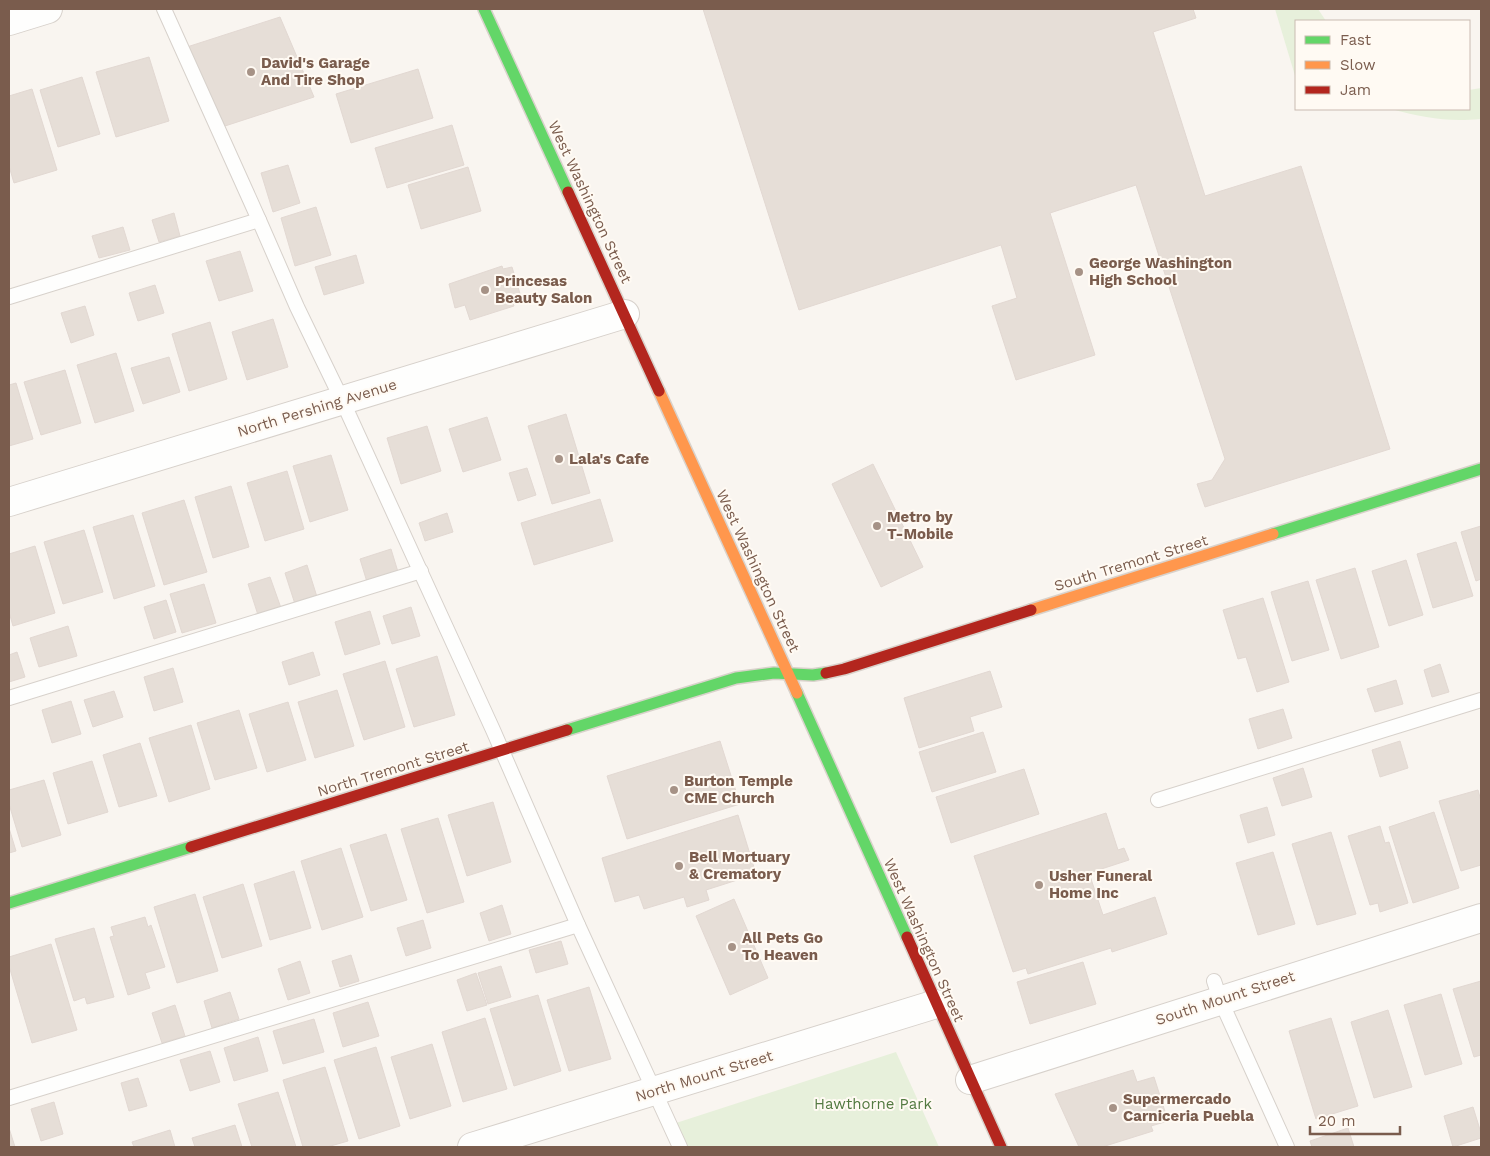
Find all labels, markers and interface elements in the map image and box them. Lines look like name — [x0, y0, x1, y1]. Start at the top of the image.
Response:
legend — [1295, 20, 1470, 110]
text: Fast — [1340, 31, 1372, 49]
place label: David's Garage And Tire Shop — [261, 54, 370, 89]
text: Slow — [1340, 56, 1376, 74]
marker: David's Garage And Tire Shop — [245, 66, 257, 78]
text: Jam — [1340, 81, 1371, 99]
street label: West Washington Street — [544, 118, 636, 287]
place label: George Washington High School — [1089, 254, 1232, 289]
marker: George Washington High School — [1073, 266, 1085, 278]
place label: Princesas Beauty Salon — [495, 272, 592, 307]
marker: Princesas Beauty Salon — [479, 284, 491, 296]
street label: North Pershing Avenue — [235, 375, 399, 441]
place label: Lala's Cafe — [569, 450, 650, 468]
marker: Lala's Cafe — [553, 453, 565, 465]
street label: West Washington Street — [712, 487, 804, 656]
place label: Metro by T-Mobile — [887, 508, 954, 543]
marker: Metro by T-Mobile — [871, 520, 883, 532]
street label: South Tremont Street — [1052, 531, 1211, 595]
street label: North Tremont Street — [315, 737, 472, 801]
place label: Burton Temple CME Church — [684, 772, 793, 807]
marker: Burton Temple CME Church — [668, 784, 680, 796]
place label: Bell Mortuary & Crematory — [689, 848, 791, 883]
street label: West Washington Street — [880, 855, 969, 1025]
marker: Bell Mortuary & Crematory — [673, 860, 685, 872]
place label: Usher Funeral Home Inc — [1049, 867, 1152, 902]
marker: Usher Funeral Home Inc — [1033, 879, 1045, 891]
place label: All Pets Go To Heaven — [742, 929, 823, 964]
marker: All Pets Go To Heaven — [726, 941, 738, 953]
street label: South Mount Street — [1153, 967, 1298, 1029]
street label: North Mount Street — [633, 1046, 776, 1105]
place label: Supermercado Carniceria Puebla — [1123, 1090, 1254, 1125]
park label: Hawthorne Park — [814, 1095, 932, 1113]
marker: Supermercado Carniceria Puebla — [1107, 1102, 1119, 1114]
scale bar — [1310, 1104, 1400, 1136]
text: 20 m — [1318, 1112, 1356, 1130]

